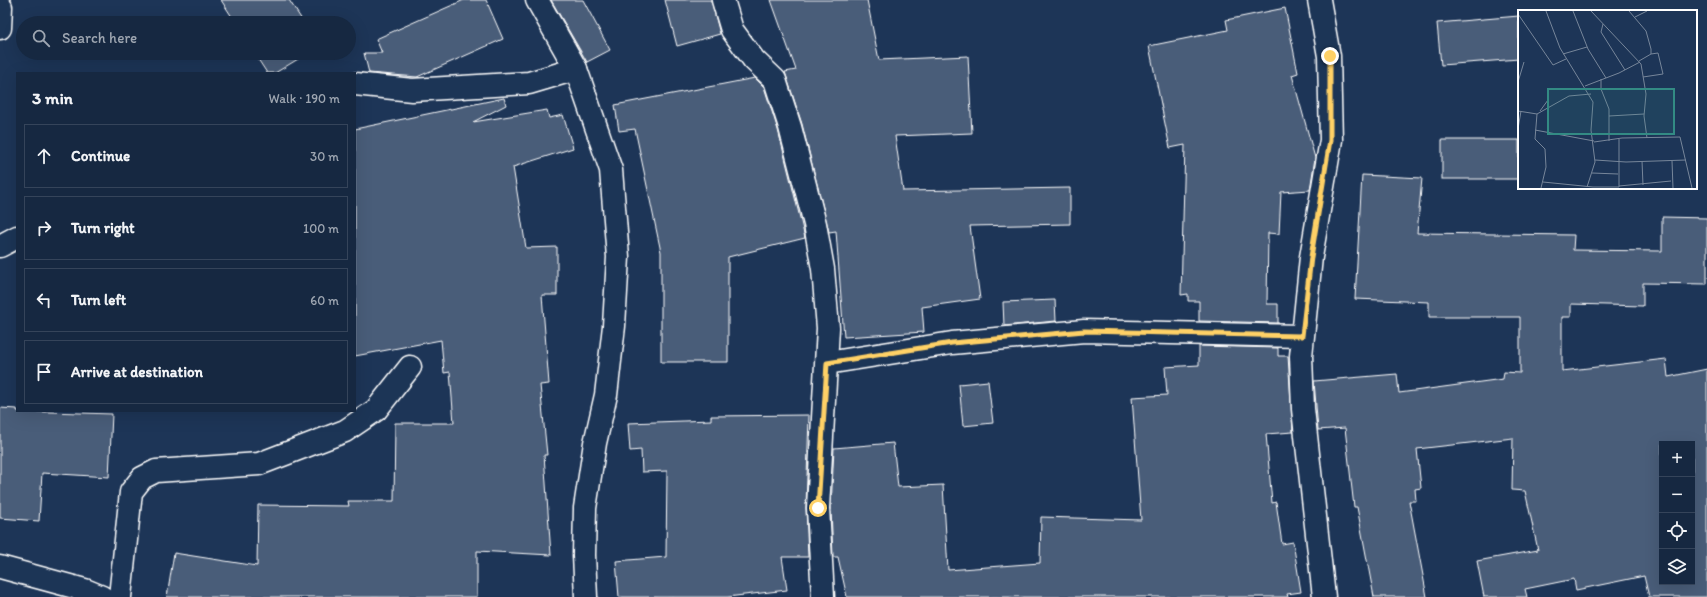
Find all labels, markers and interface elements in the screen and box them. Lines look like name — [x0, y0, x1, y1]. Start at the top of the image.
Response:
inset map — [1518, 10, 1697, 189]
search box — [16, 16, 356, 60]
icon: search — [30, 27, 52, 49]
text: Search here — [62, 29, 137, 47]
route end — [1321, 47, 1339, 65]
text: 3 min — [32, 88, 73, 108]
text: Walk · 190 m — [269, 91, 340, 106]
icon: ahead — [33, 145, 55, 167]
text: Continue — [71, 147, 130, 165]
text: 30 m — [310, 149, 339, 164]
icon: right — [33, 217, 55, 239]
text: Turn right — [71, 219, 135, 237]
text: 100 m — [303, 221, 339, 236]
icon: left — [33, 289, 55, 311]
text: Turn left — [71, 291, 126, 309]
text: 60 m — [310, 293, 339, 308]
icon: arrive — [33, 361, 55, 383]
text: Arrive at destination — [71, 363, 203, 381]
map controls — [1659, 441, 1695, 585]
button: + — [1659, 441, 1695, 477]
button: − — [1659, 477, 1695, 513]
route start — [809, 499, 827, 517]
button: locate — [1659, 513, 1695, 549]
button: layers — [1659, 549, 1695, 585]

